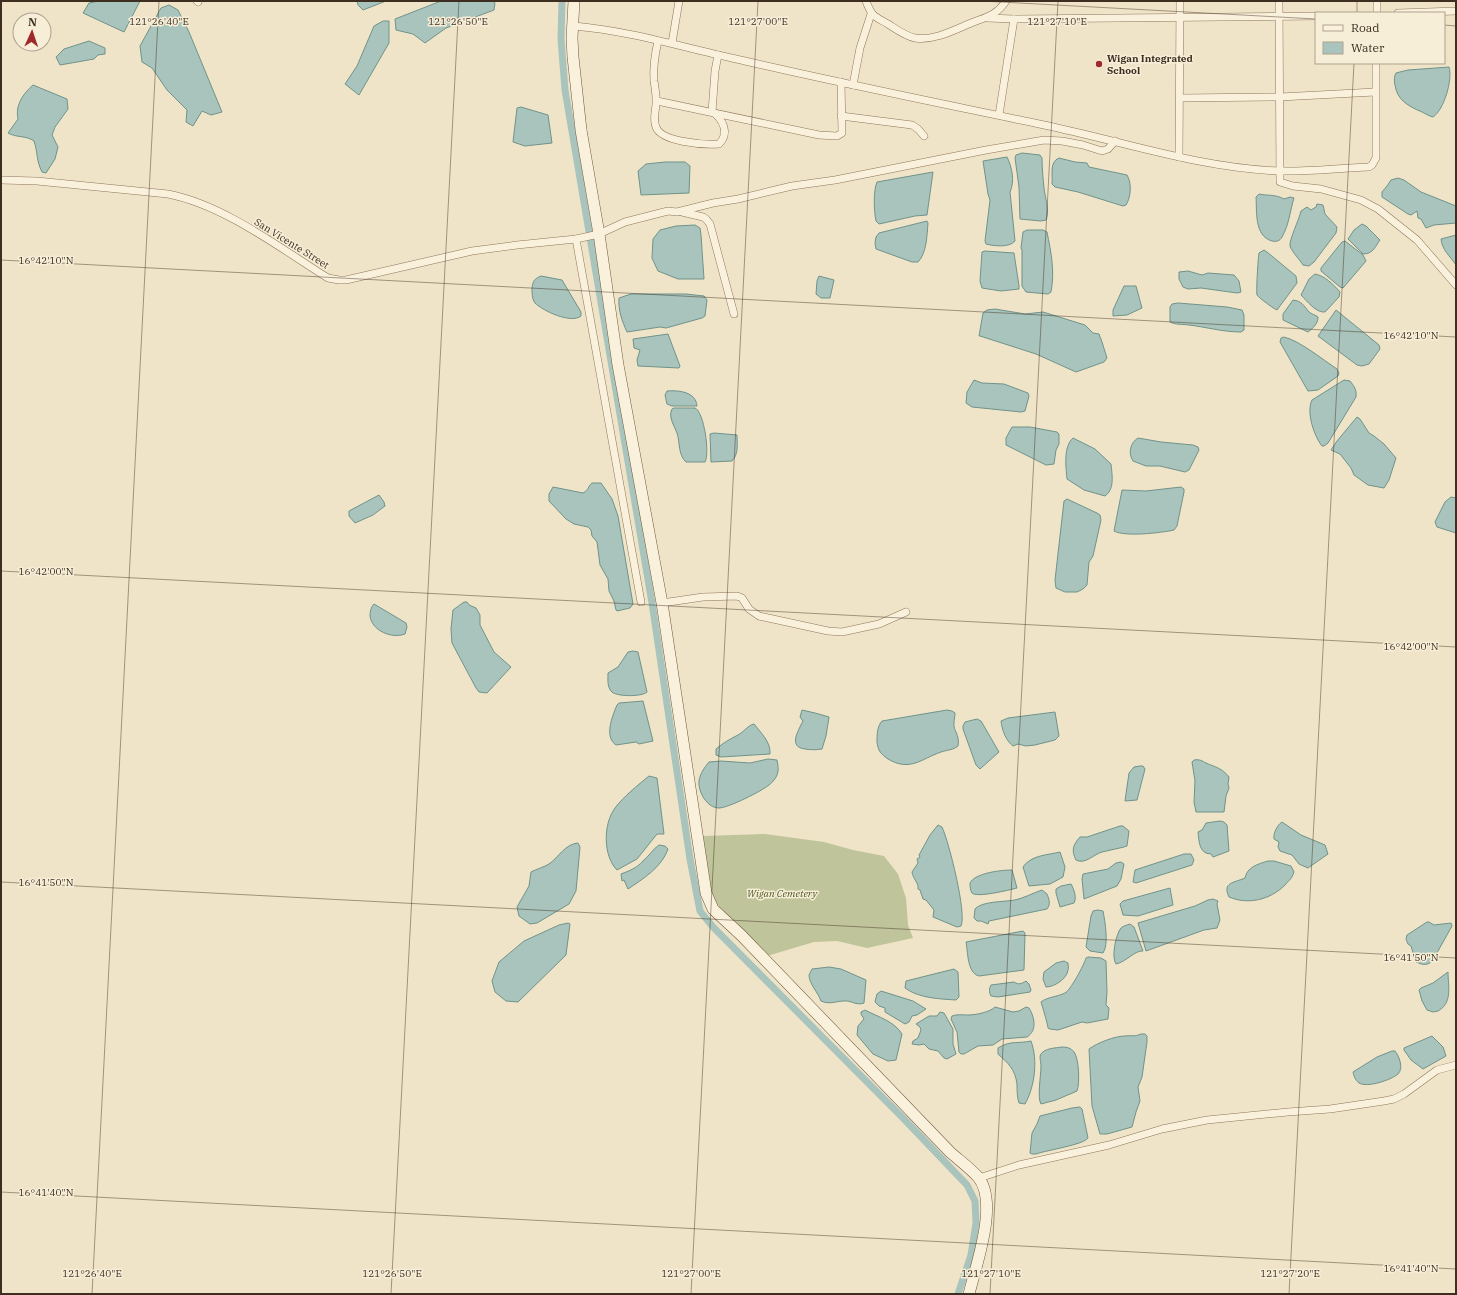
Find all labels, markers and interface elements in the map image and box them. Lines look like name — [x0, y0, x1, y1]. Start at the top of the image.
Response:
north arrow — [12, 12, 52, 52]
legend — [1315, 12, 1445, 64]
text: N — [28, 15, 38, 29]
text: 121°26'40"E — [129, 15, 189, 28]
text: 121°26'50"E — [428, 15, 488, 28]
text: 121°27'00"E — [728, 15, 788, 28]
text: 121°27'10"E — [1027, 15, 1087, 28]
text: Road — [1351, 20, 1380, 35]
text: Water — [1351, 40, 1385, 55]
place label: Wigan Integrated School — [1107, 52, 1194, 77]
marker: Wigan Integrated School — [1094, 59, 1104, 69]
street label: San Vicente Street — [252, 215, 332, 272]
text: 16°42'10"N — [19, 254, 74, 267]
text: 16°42'10"N — [1384, 329, 1439, 342]
text: 16°42'00"N — [19, 565, 74, 578]
text: 16°42'00"N — [1384, 640, 1439, 653]
text: 16°41'50"N — [19, 876, 74, 889]
park label: Wigan Cemetery — [747, 887, 818, 900]
text: 16°41'50"N — [1384, 951, 1439, 964]
text: 16°41'40"N — [19, 1186, 74, 1199]
text: 16°41'40"N — [1384, 1262, 1439, 1275]
text: 121°26'40"E — [62, 1267, 122, 1280]
text: 121°26'50"E — [362, 1267, 422, 1280]
text: 121°27'00"E — [661, 1267, 721, 1280]
text: 121°27'10"E — [961, 1267, 1021, 1280]
text: 121°27'20"E — [1260, 1267, 1320, 1280]

